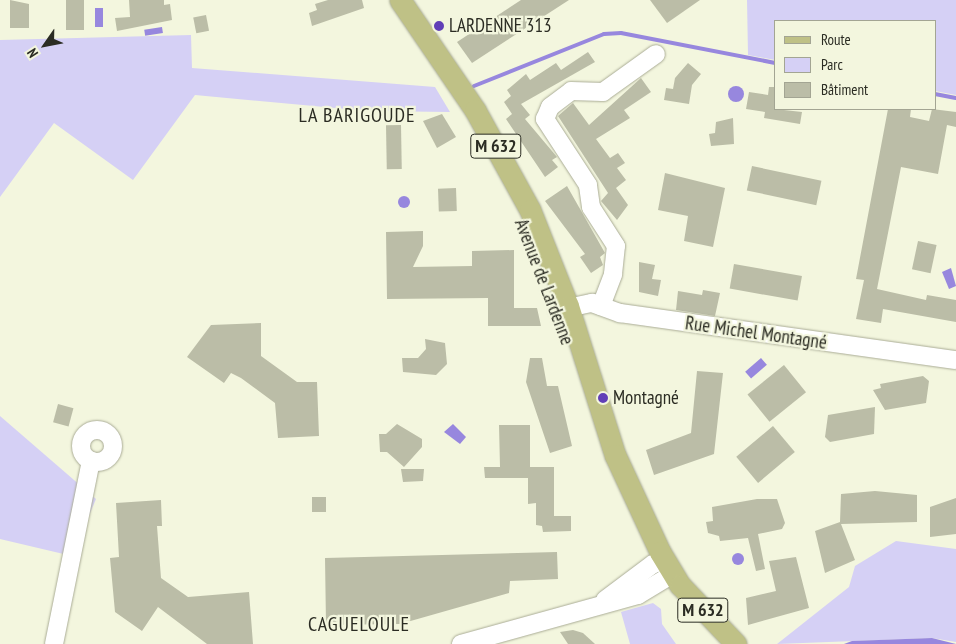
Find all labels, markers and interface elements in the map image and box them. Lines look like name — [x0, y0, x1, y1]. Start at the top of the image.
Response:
place label: LARDENNE 313 — [449, 15, 552, 37]
north arrow — [20, 20, 70, 70]
marker: LARDENNE 313 — [433, 20, 445, 32]
legend — [774, 20, 936, 110]
text: Route — [821, 30, 851, 49]
text: N — [23, 45, 42, 61]
text: Parc — [821, 55, 843, 74]
text: Bâtiment — [821, 80, 868, 99]
district label: LA BARIGOUDE — [297, 103, 417, 127]
road number: M 632 — [470, 130, 522, 162]
street label: Avenue de Lardenne — [509, 216, 579, 348]
street label: Rue Michel Montagné — [684, 312, 828, 354]
place label: Montagné — [613, 387, 679, 409]
marker: Montagné — [597, 392, 609, 404]
road number: M 632 — [677, 594, 729, 626]
district label: CAGUELOULE — [307, 612, 411, 636]

